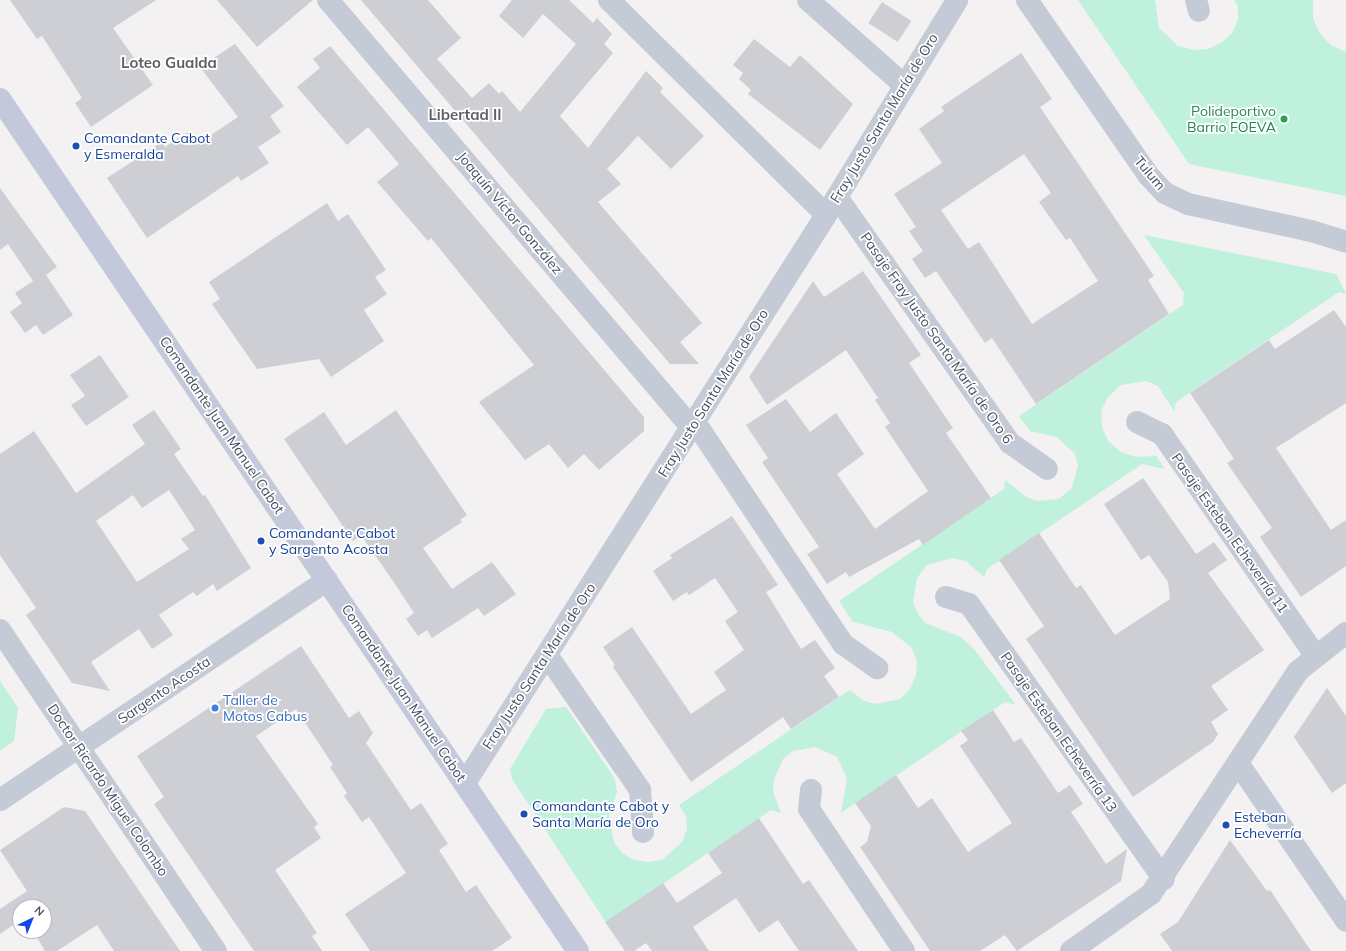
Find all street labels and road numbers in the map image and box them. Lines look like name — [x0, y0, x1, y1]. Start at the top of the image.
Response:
street label: Fray Justo Santa María de Oro — [827, 30, 941, 206]
street label: Joaquín Víctor González — [454, 148, 566, 278]
street label: Tulum — [1131, 153, 1169, 193]
street label: Pasaje Fray Justo Santa María de Oro 6 — [857, 229, 1017, 447]
street label: Fray Justo Santa María de Oro — [654, 306, 772, 480]
street label: Comandante Juan Manuel Cabot — [156, 333, 288, 517]
street label: Pasaje Esteban Echeverría 11 — [1168, 450, 1292, 616]
street label: Fray Justo Santa María de Oro — [479, 580, 599, 752]
street label: Comandante Juan Manuel Cabot — [338, 601, 470, 785]
street label: Pasaje Esteban Echeverría 13 — [997, 649, 1121, 815]
street label: Sargento Acosta — [115, 653, 213, 727]
street label: Doctor Ricardo Miguel Colombo — [44, 701, 172, 879]

